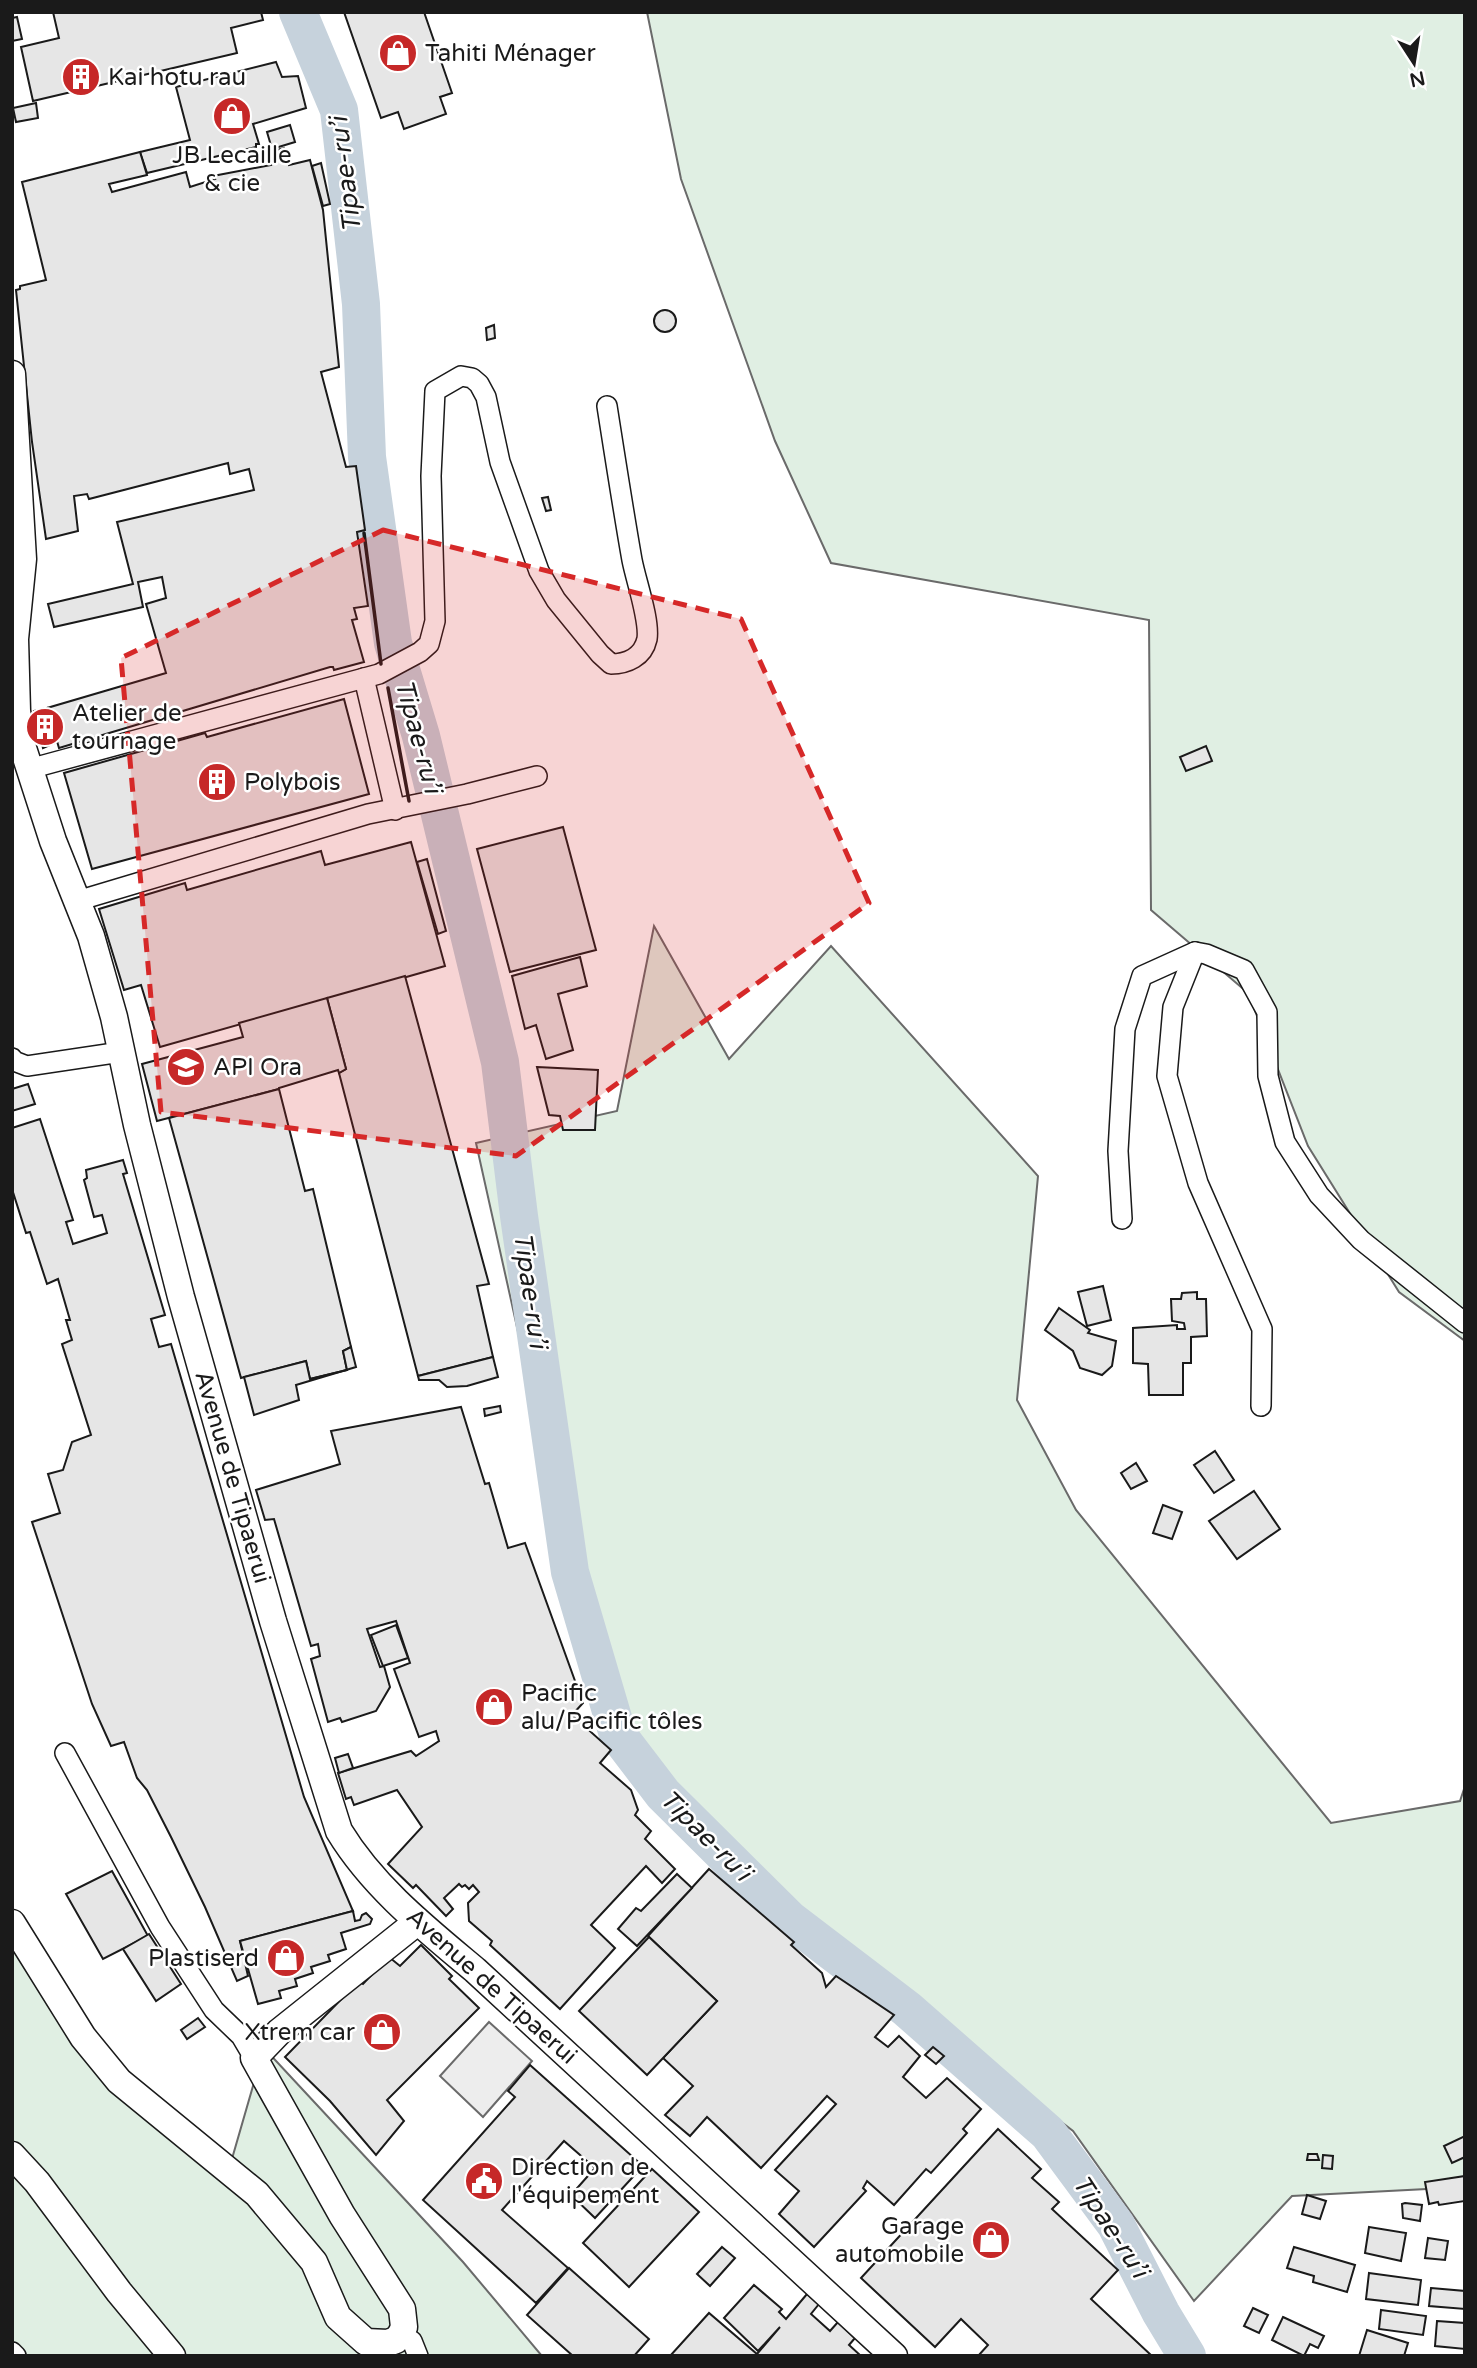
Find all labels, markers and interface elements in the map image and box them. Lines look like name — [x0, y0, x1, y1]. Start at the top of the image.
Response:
north arrow — [1379, 28, 1449, 98]
shop icon: Tahiti Ménager — [377, 32, 419, 74]
place label: Tahiti Ménager — [425, 39, 596, 68]
building icon: Kai hotu rau — [60, 56, 102, 98]
place label: Kai hotu rau — [108, 63, 246, 92]
text: N — [1408, 66, 1427, 91]
shop icon: JB Lecaille & cie — [211, 95, 253, 137]
water label: Tipae-ru’i — [323, 112, 368, 235]
place label: JB Lecaille & cie — [172, 141, 292, 198]
water label: Tipae-ru’i — [388, 676, 449, 800]
place label: Atelier de tournage — [72, 699, 182, 756]
building icon: Atelier de tournage — [24, 706, 66, 748]
building icon: Polybois — [196, 761, 238, 803]
place label: Polybois — [244, 768, 340, 797]
school or university icon: API Ora — [165, 1046, 207, 1088]
place label: API Ora — [213, 1053, 302, 1082]
water label: Tipae-ru’i — [507, 1230, 554, 1353]
street label: Avenue de Tipaerui — [188, 1368, 277, 1587]
place label: Pacific alu/Pacific tôles — [521, 1679, 702, 1736]
shop icon: Pacific alu/Pacific tôles — [473, 1686, 515, 1728]
water label: Tipae-ru’i — [654, 1783, 760, 1890]
street label: Avenue de Tipaerui — [400, 1902, 583, 2071]
shop icon: Plastiserd — [265, 1937, 307, 1979]
place label: Plastiserd — [148, 1944, 259, 1973]
shop icon: Xtrem car — [361, 2011, 403, 2053]
place label: Xtrem car — [245, 2018, 356, 2047]
place label: Direction de l'équipement — [511, 2153, 659, 2210]
public building icon: Direction de l'équipement — [463, 2160, 505, 2202]
water label: Tipae-ru’i — [1066, 2169, 1157, 2286]
place label: Garage automobile — [835, 2212, 964, 2269]
shop icon: Garage automobile — [970, 2219, 1012, 2261]

